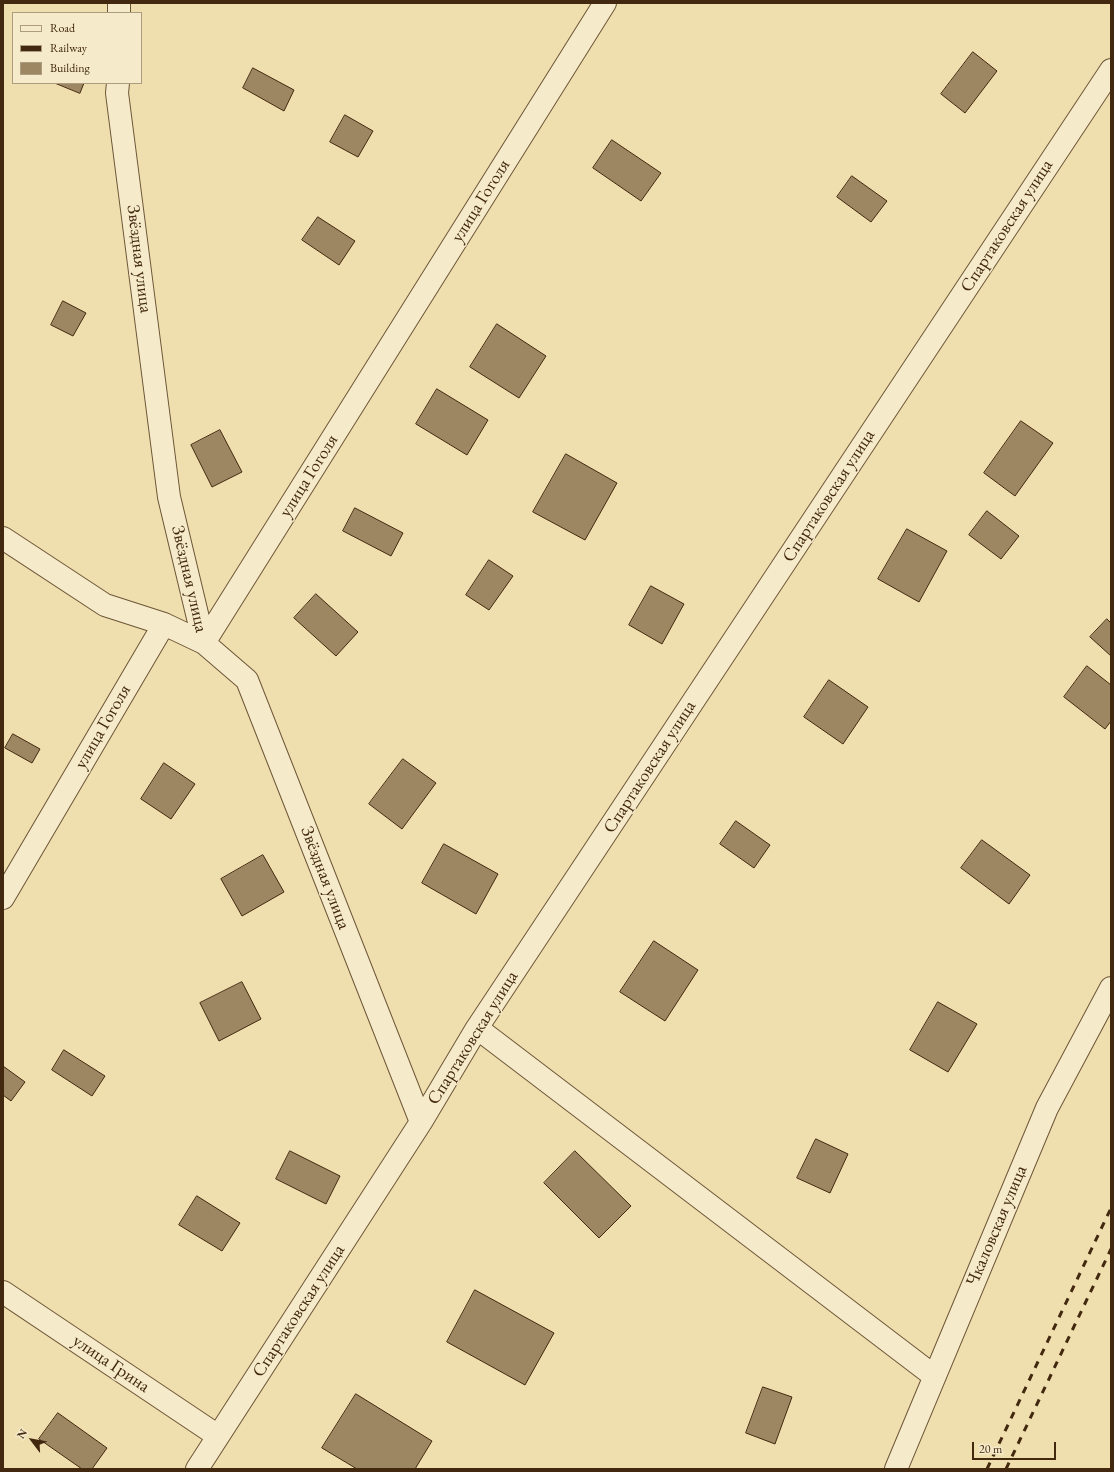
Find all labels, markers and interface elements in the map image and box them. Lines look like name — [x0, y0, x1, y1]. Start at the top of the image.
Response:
legend — [12, 12, 142, 84]
text: Road — [50, 20, 75, 36]
text: Railway — [50, 40, 87, 56]
text: Building — [50, 60, 90, 76]
street label: улица Гоголя — [447, 156, 515, 246]
street label: Спартаковская улица — [956, 156, 1058, 296]
street label: Звёздная улица — [122, 204, 156, 314]
street label: Спартаковская улица — [778, 426, 880, 566]
street label: улица Гоголя — [275, 431, 343, 521]
street label: Звёздная улица — [166, 524, 212, 634]
street label: улица Гоголя — [70, 681, 136, 773]
street label: Спартаковская улица — [599, 697, 701, 837]
street label: Звёздная улица — [295, 823, 355, 933]
street label: Спартаковская улица — [423, 967, 523, 1109]
street label: Чкаловская улица — [962, 1162, 1032, 1290]
street label: Спартаковская улица — [248, 1241, 350, 1381]
street label: улица Грина — [68, 1330, 154, 1398]
north arrow — [12, 1420, 52, 1460]
text: N — [14, 1426, 30, 1441]
scale bar — [974, 1434, 1058, 1460]
text: 20 m — [979, 1441, 1002, 1457]

